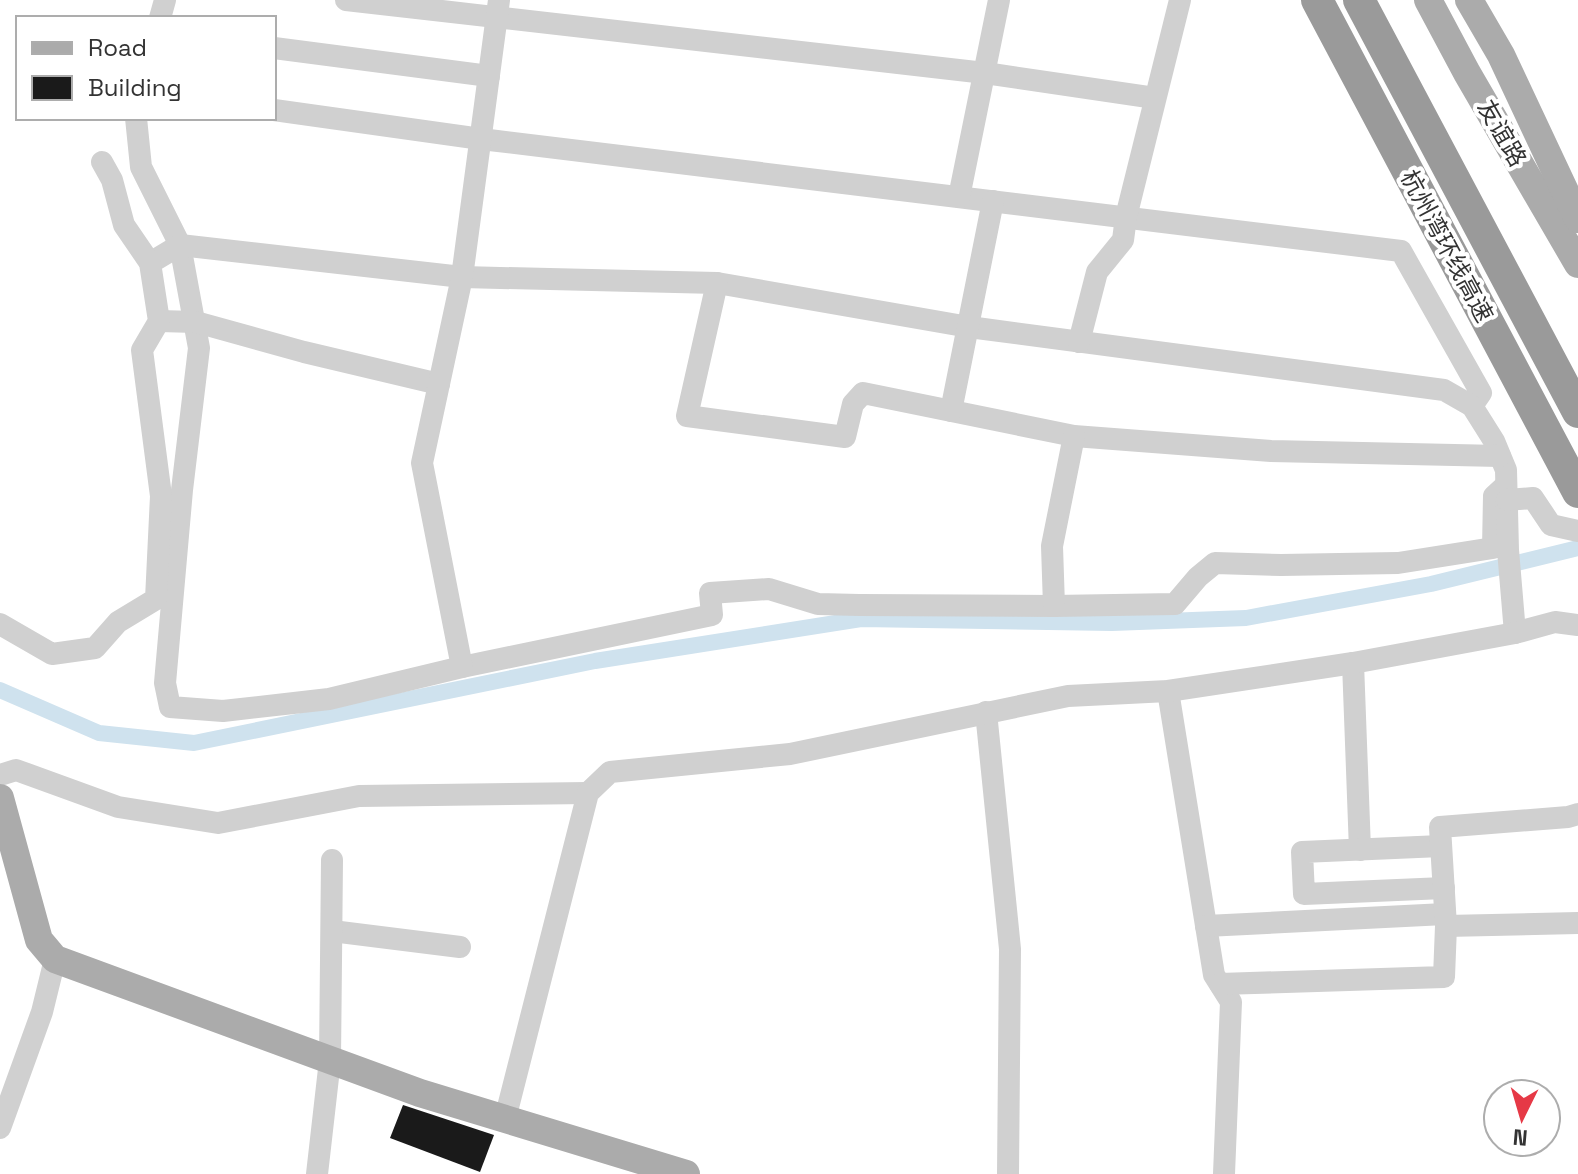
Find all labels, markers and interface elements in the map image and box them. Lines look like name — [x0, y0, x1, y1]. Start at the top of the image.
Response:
legend — [16, 16, 276, 120]
text: Road — [88, 32, 147, 63]
text: Building — [88, 72, 182, 103]
street label: 友谊路 — [1471, 94, 1533, 172]
street label: 杭州湾环线高速 — [1394, 165, 1500, 327]
north arrow — [1482, 1078, 1562, 1158]
text: N — [1512, 1123, 1529, 1153]

